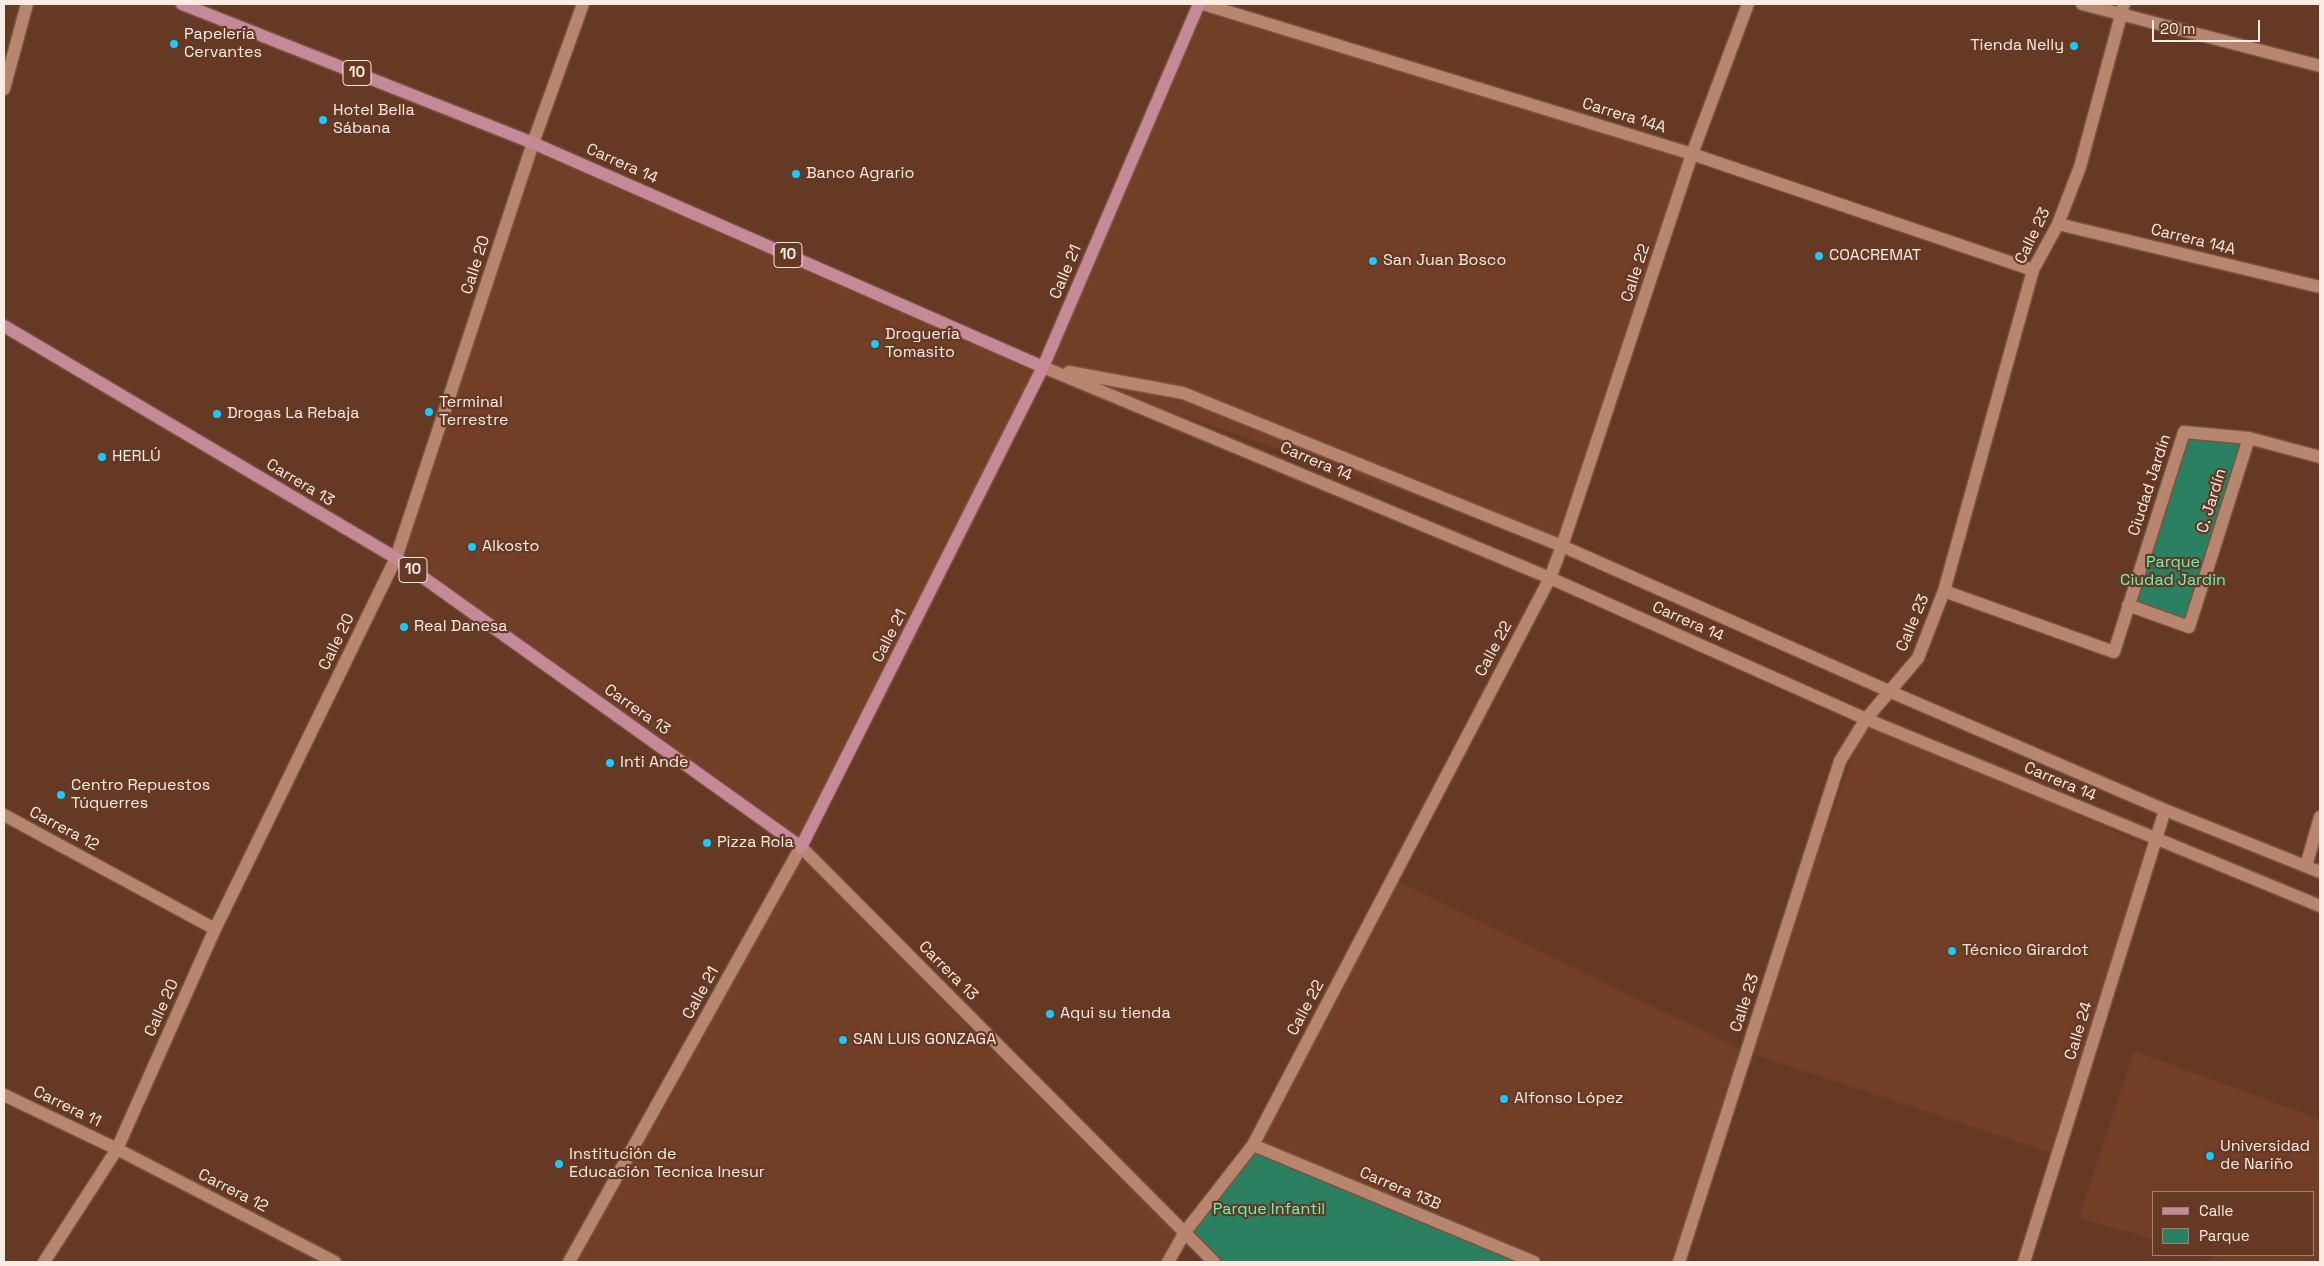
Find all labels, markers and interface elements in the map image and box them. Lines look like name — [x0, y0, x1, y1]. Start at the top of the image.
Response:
scale bar — [2154, 10, 2262, 42]
text: 20 m — [2160, 19, 2195, 38]
place label: Papelería Cervantes — [184, 25, 262, 63]
place label: Tienda Nelly — [1970, 36, 2064, 56]
marker: Papelería Cervantes — [168, 38, 180, 50]
marker: Tienda Nelly — [2068, 40, 2080, 52]
road number: 10 — [343, 60, 371, 86]
street label: Carrera 14A — [1580, 94, 1668, 138]
place label: Hotel Bella Sábana — [333, 101, 415, 139]
marker: Hotel Bella Sábana — [317, 114, 329, 126]
street label: Carrera 14 — [583, 140, 661, 188]
place label: Banco Agrario — [806, 164, 914, 184]
marker: Banco Agrario — [790, 168, 802, 180]
street label: Calle 23 — [2011, 205, 2055, 267]
street label: Carrera 14A — [2149, 220, 2237, 260]
street label: Calle 20 — [457, 233, 495, 297]
street label: Calle 22 — [1618, 241, 1654, 305]
road number: 10 — [774, 242, 802, 268]
street label: Calle 21 — [1046, 242, 1086, 302]
place label: COACREMAT — [1829, 246, 1921, 266]
marker: COACREMAT — [1813, 250, 1825, 262]
place label: San Juan Bosco — [1383, 251, 1506, 271]
marker: San Juan Bosco — [1367, 255, 1379, 267]
place label: Droguería Tomasito — [885, 325, 960, 363]
marker: Droguería Tomasito — [869, 338, 881, 350]
place label: Terminal Terrestre — [439, 393, 508, 431]
place label: Drogas La Rebaja — [227, 404, 359, 424]
marker: Terminal Terrestre — [423, 406, 435, 418]
marker: Drogas La Rebaja — [211, 408, 223, 420]
street label: Ciudad Jardín — [2125, 432, 2175, 538]
street label: Carrera 14 — [1277, 438, 1355, 486]
place label: HERLÚ — [112, 447, 161, 467]
marker: HERLÚ — [96, 451, 108, 463]
street label: Carrera 13 — [262, 455, 338, 511]
street label: C. Jardín — [2193, 466, 2231, 536]
place label: Alkosto — [482, 537, 539, 557]
marker: Alkosto — [466, 541, 478, 553]
park label: Parque Ciudad Jardin — [2120, 553, 2226, 591]
road number: 10 — [399, 558, 427, 582]
street label: Calle 23 — [1892, 592, 1934, 654]
street label: Carrera 14 — [1649, 598, 1727, 646]
street label: Calle 21 — [868, 606, 912, 666]
street label: Calle 20 — [315, 610, 359, 674]
place label: Real Danesa — [414, 617, 507, 637]
street label: Calle 22 — [1471, 618, 1517, 680]
marker: Real Danesa — [398, 621, 410, 633]
street label: Carrera 13 — [600, 680, 674, 740]
place label: Inti Ande — [620, 753, 689, 773]
marker: Inti Ande — [604, 757, 616, 769]
street label: Carrera 14 — [2021, 758, 2099, 806]
place label: Centro Repuestos Túquerres — [71, 776, 210, 814]
marker: Centro Repuestos Túquerres — [55, 789, 67, 801]
street label: Carrera 12 — [26, 803, 102, 855]
place label: Pizza Rola — [717, 833, 794, 853]
marker: Pizza Rola — [701, 837, 713, 849]
street label: Carrera 13 — [914, 937, 982, 1005]
place label: Técnico Girardot — [1962, 941, 2089, 961]
marker: Técnico Girardot — [1946, 945, 1958, 957]
street label: Calle 21 — [679, 963, 723, 1023]
street label: Calle 23 — [1727, 971, 1763, 1035]
street label: Calle 20 — [141, 976, 183, 1040]
street label: Calle 22 — [1283, 977, 1329, 1039]
street label: Calle 24 — [2061, 999, 2097, 1063]
place label: Aqui su tienda — [1060, 1004, 1171, 1024]
marker: Aqui su tienda — [1044, 1008, 1056, 1020]
place label: SAN LUIS GONZAGA — [853, 1030, 996, 1050]
marker: SAN LUIS GONZAGA — [837, 1034, 849, 1046]
street label: Carrera 11 — [30, 1082, 104, 1132]
place label: Alfonso López — [1514, 1089, 1623, 1109]
marker: Alfonso López — [1498, 1093, 1510, 1105]
place label: Universidad de Nariño — [2220, 1137, 2310, 1175]
place label: Institución de Educación Tecnica Inesur — [569, 1145, 765, 1183]
marker: Universidad de Nariño — [2204, 1150, 2216, 1162]
marker: Institución de Educación Tecnica Inesur — [553, 1158, 565, 1170]
street label: Carrera 13B — [1356, 1163, 1444, 1215]
street label: Carrera 12 — [195, 1165, 271, 1217]
legend — [2152, 1191, 2314, 1256]
park label: Parque Infantil — [1213, 1200, 1325, 1220]
text: Calle — [2199, 1201, 2234, 1220]
text: Parque — [2199, 1226, 2250, 1245]

